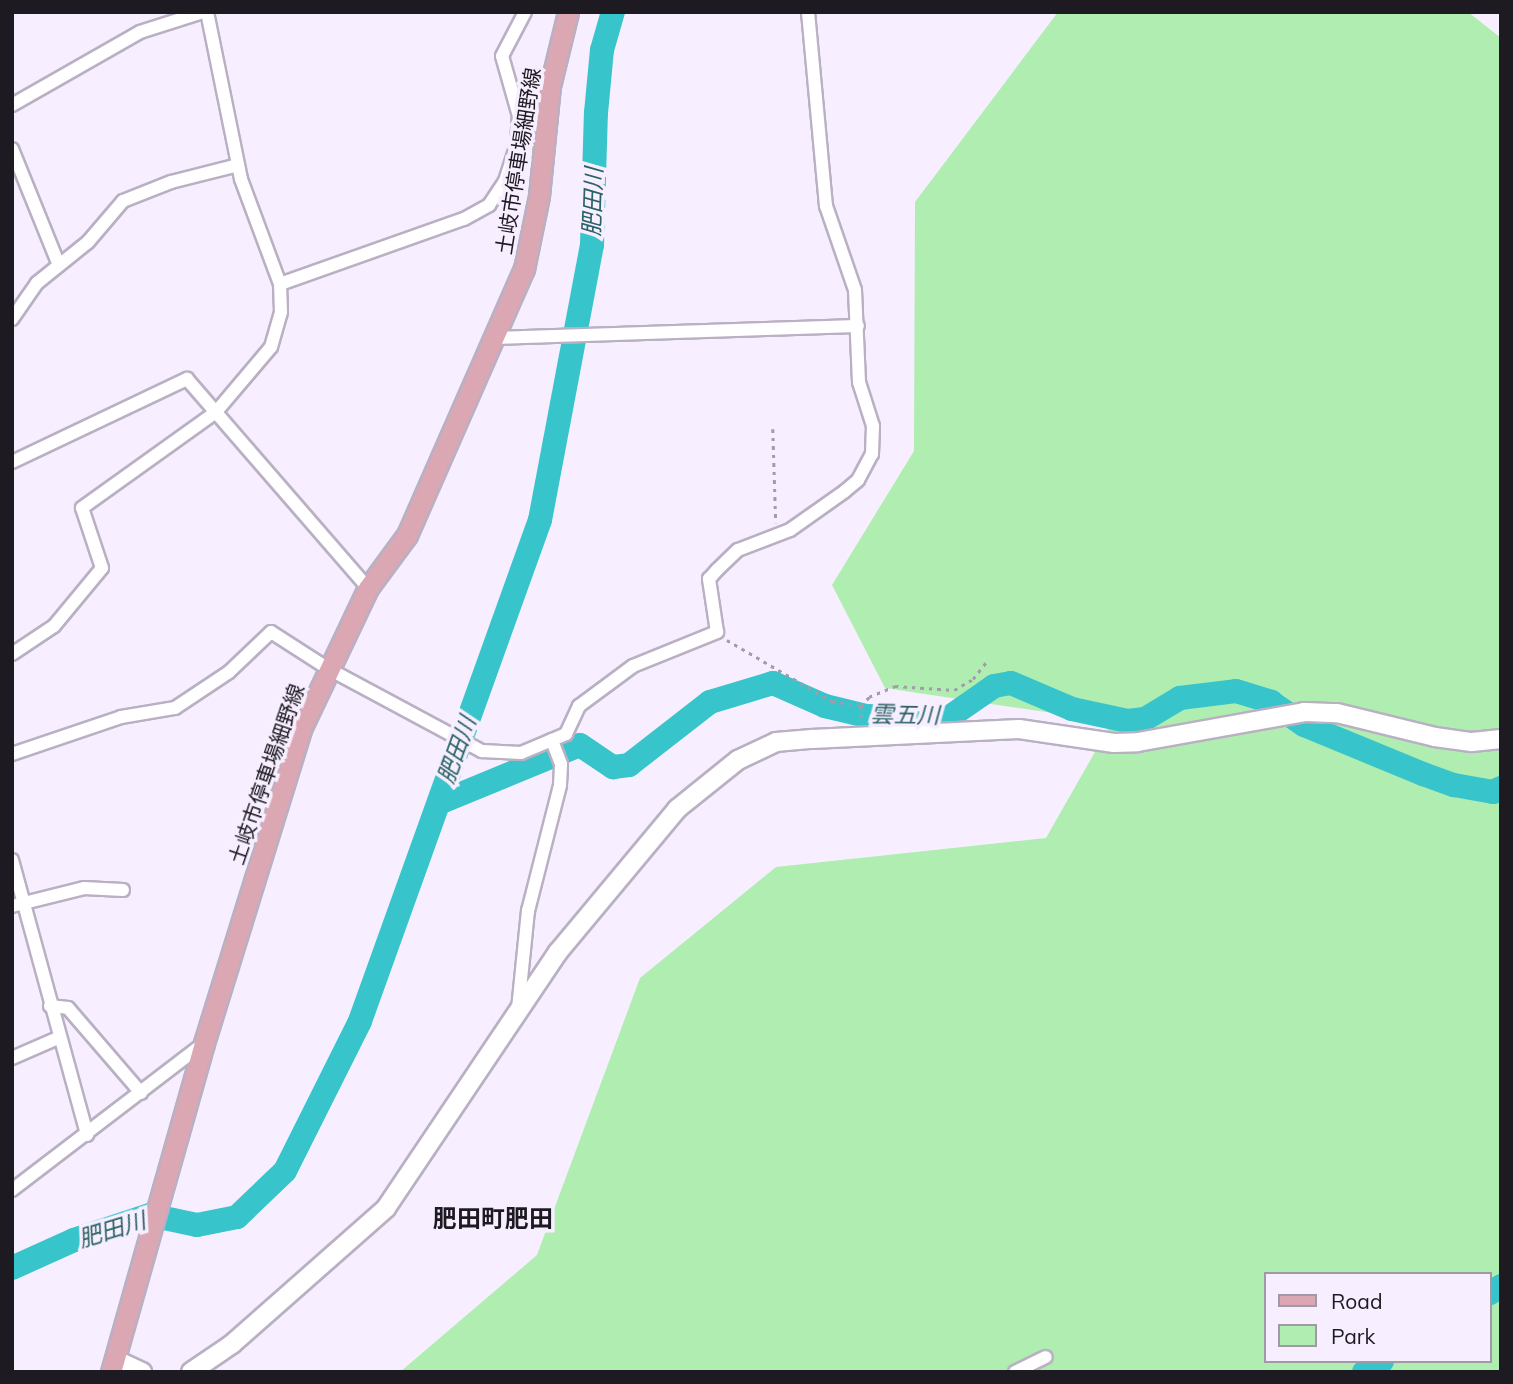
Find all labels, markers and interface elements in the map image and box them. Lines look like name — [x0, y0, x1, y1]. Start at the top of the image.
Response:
street label: 土岐市停車場細野線 — [491, 66, 545, 256]
water label: 肥田川 — [578, 167, 608, 237]
street label: 土岐市停車場細野線 — [223, 681, 309, 867]
water label: 雲五川 — [870, 701, 940, 729]
water label: 肥田川 — [432, 713, 482, 787]
district label: 肥田町肥田 — [433, 1205, 553, 1233]
water label: 肥田川 — [75, 1207, 149, 1253]
legend — [1264, 1272, 1492, 1363]
text: Road — [1331, 1288, 1382, 1314]
text: Park — [1331, 1323, 1375, 1349]

